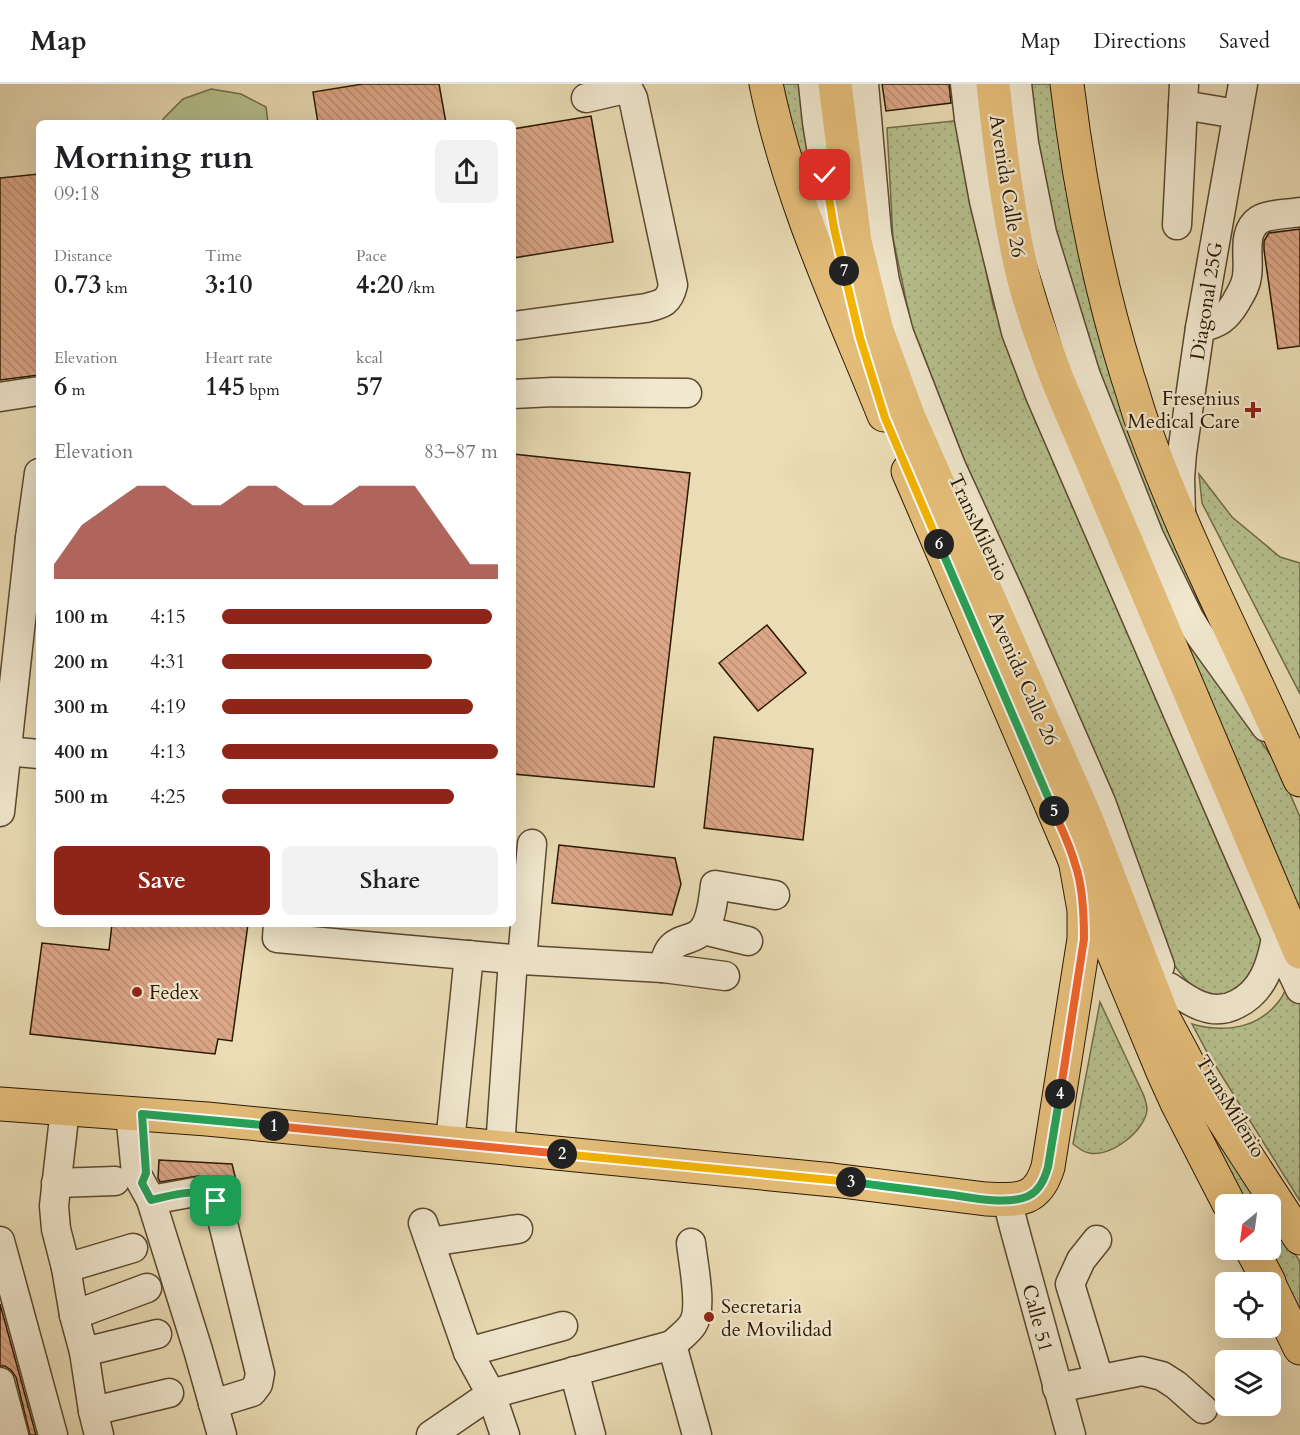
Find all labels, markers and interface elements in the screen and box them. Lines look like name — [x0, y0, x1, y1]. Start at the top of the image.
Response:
text: Map — [30, 22, 87, 60]
text: Map — [1020, 27, 1060, 56]
text: Directions — [1093, 27, 1186, 56]
text: Saved — [1219, 27, 1270, 56]
street label: Avenida Calle 26 — [983, 113, 1032, 259]
text: Morning run — [54, 135, 254, 180]
button: share — [435, 140, 498, 203]
pin — [799, 149, 850, 200]
icon: check — [808, 158, 841, 191]
text: 09:18 — [54, 180, 100, 207]
street label: Diagonal 25G — [1184, 240, 1229, 362]
text: Distance — [54, 245, 112, 267]
text: Time — [205, 245, 242, 267]
text: Pace — [356, 245, 387, 267]
pin: 7 — [829, 256, 859, 286]
text: 7 — [840, 260, 848, 282]
text: 0.73 — [54, 267, 102, 302]
text: 3:10 — [205, 267, 253, 302]
text: 4:20 — [356, 267, 404, 302]
text: km — [102, 277, 128, 299]
text: /km — [404, 277, 435, 299]
text: Elevation — [54, 347, 118, 369]
text: Heart rate — [205, 347, 273, 369]
text: kcal — [356, 347, 383, 369]
text: 6 — [54, 369, 67, 404]
text: 145 — [205, 369, 245, 404]
text: 57 — [356, 369, 383, 404]
text: m — [67, 379, 85, 401]
text: bpm — [245, 379, 280, 401]
place label: Fresenius Medical Care — [1127, 385, 1240, 435]
marker: Fresenius Medical Care — [1244, 401, 1262, 419]
text: Elevation — [54, 438, 133, 465]
text: 83–87 m — [424, 438, 498, 465]
street label: TransMilenio — [942, 469, 1015, 585]
pin: 6 — [924, 529, 954, 559]
text: 6 — [935, 533, 943, 555]
text: 100 m — [54, 603, 109, 630]
text: 4:15 — [150, 603, 186, 630]
street label: Avenida Calle 26 — [982, 607, 1065, 750]
text: 200 m — [54, 648, 109, 675]
text: 4:31 — [150, 648, 186, 675]
text: 300 m — [54, 693, 109, 720]
text: 4:19 — [150, 693, 186, 720]
text: 400 m — [54, 738, 109, 765]
text: 4:13 — [150, 738, 186, 765]
text: 500 m — [54, 783, 109, 810]
text: 4:25 — [150, 783, 186, 810]
pin: 5 — [1039, 796, 1069, 826]
text: 5 — [1050, 800, 1058, 822]
button: Save — [54, 846, 270, 915]
button: Share — [282, 846, 498, 915]
place label: Fedex — [149, 979, 199, 1006]
marker: Fedex — [130, 985, 144, 999]
street label: TransMilenio — [1189, 1050, 1272, 1163]
pin: 4 — [1045, 1079, 1075, 1109]
text: 4 — [1056, 1083, 1064, 1105]
pin: 1 — [259, 1111, 289, 1141]
text: 1 — [270, 1115, 278, 1137]
pin: 2 — [547, 1139, 577, 1169]
text: 2 — [558, 1143, 566, 1165]
pin: 3 — [836, 1167, 866, 1197]
text: 3 — [847, 1171, 855, 1193]
pin — [190, 1175, 241, 1226]
icon: arrive — [199, 1184, 232, 1217]
north arrow — [1215, 1194, 1281, 1260]
map controls — [1215, 1194, 1281, 1416]
button: locate — [1215, 1272, 1281, 1338]
street label: Calle 51 — [1016, 1281, 1059, 1355]
place label: Secretaria de Movilidad — [721, 1293, 832, 1343]
marker: Secretaria de Movilidad — [702, 1310, 716, 1324]
button: layers — [1215, 1350, 1281, 1416]

